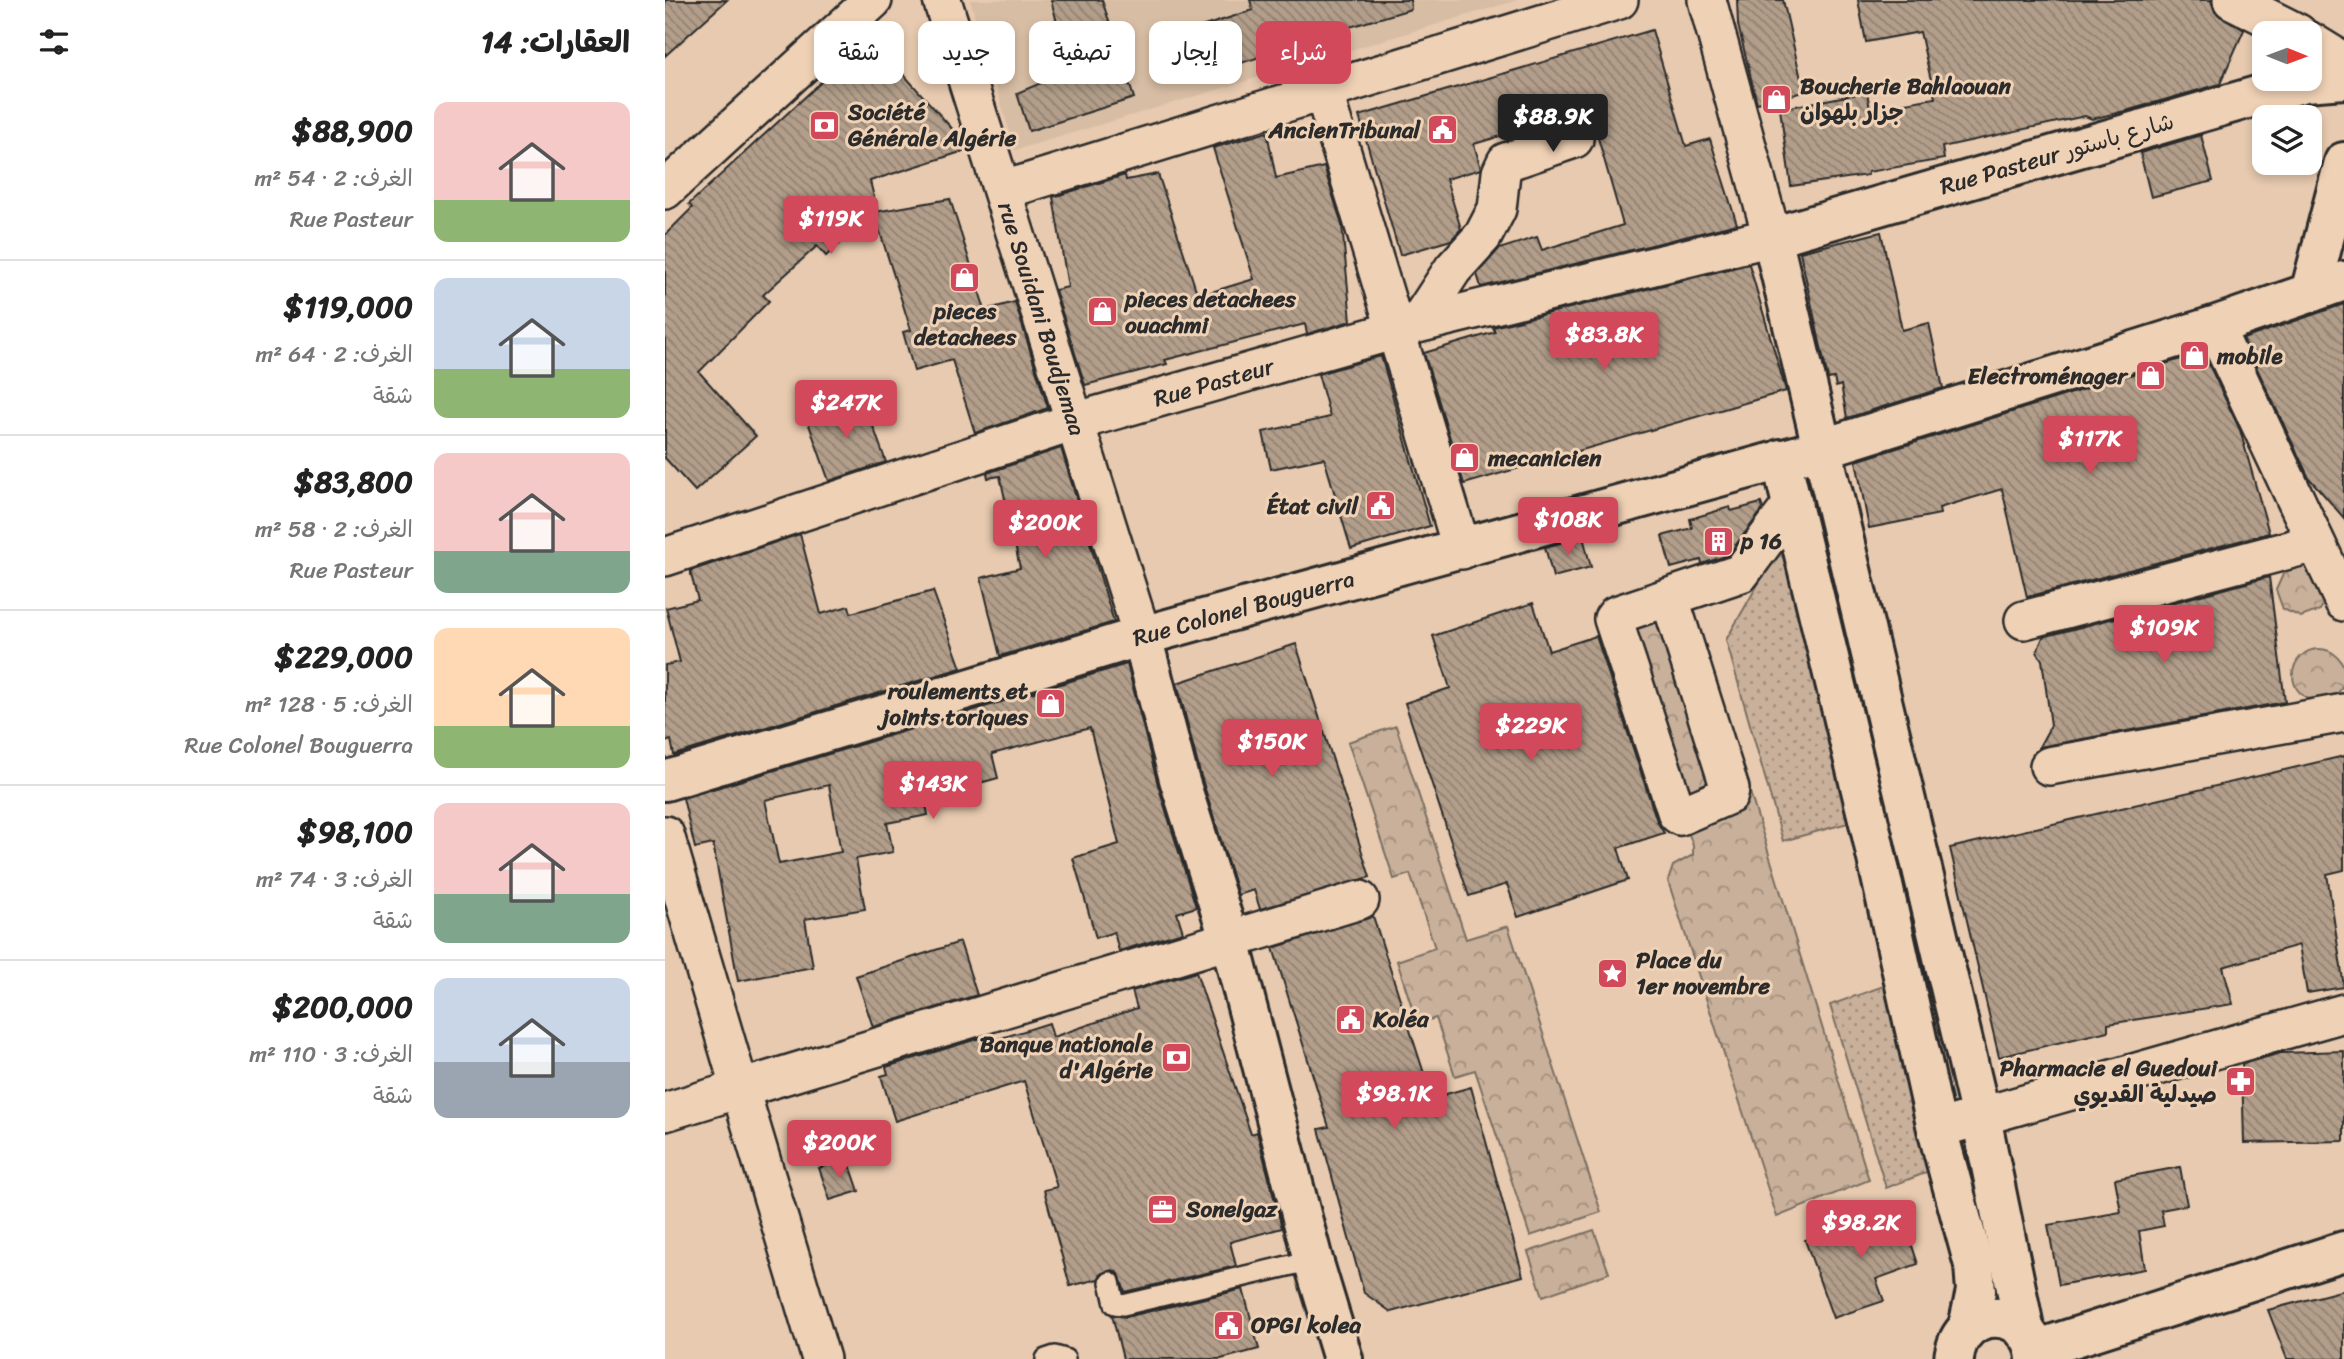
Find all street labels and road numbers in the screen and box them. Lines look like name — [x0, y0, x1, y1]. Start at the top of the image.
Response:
street label: Rue Pasteur شارع باستور — [1935, 101, 2179, 207]
street label: rue Souidani Boudjemaa — [986, 196, 1098, 441]
street label: Rue Pasteur — [1149, 345, 1280, 419]
street label: Rue Colonel Bouguerra — [1128, 558, 1359, 658]

